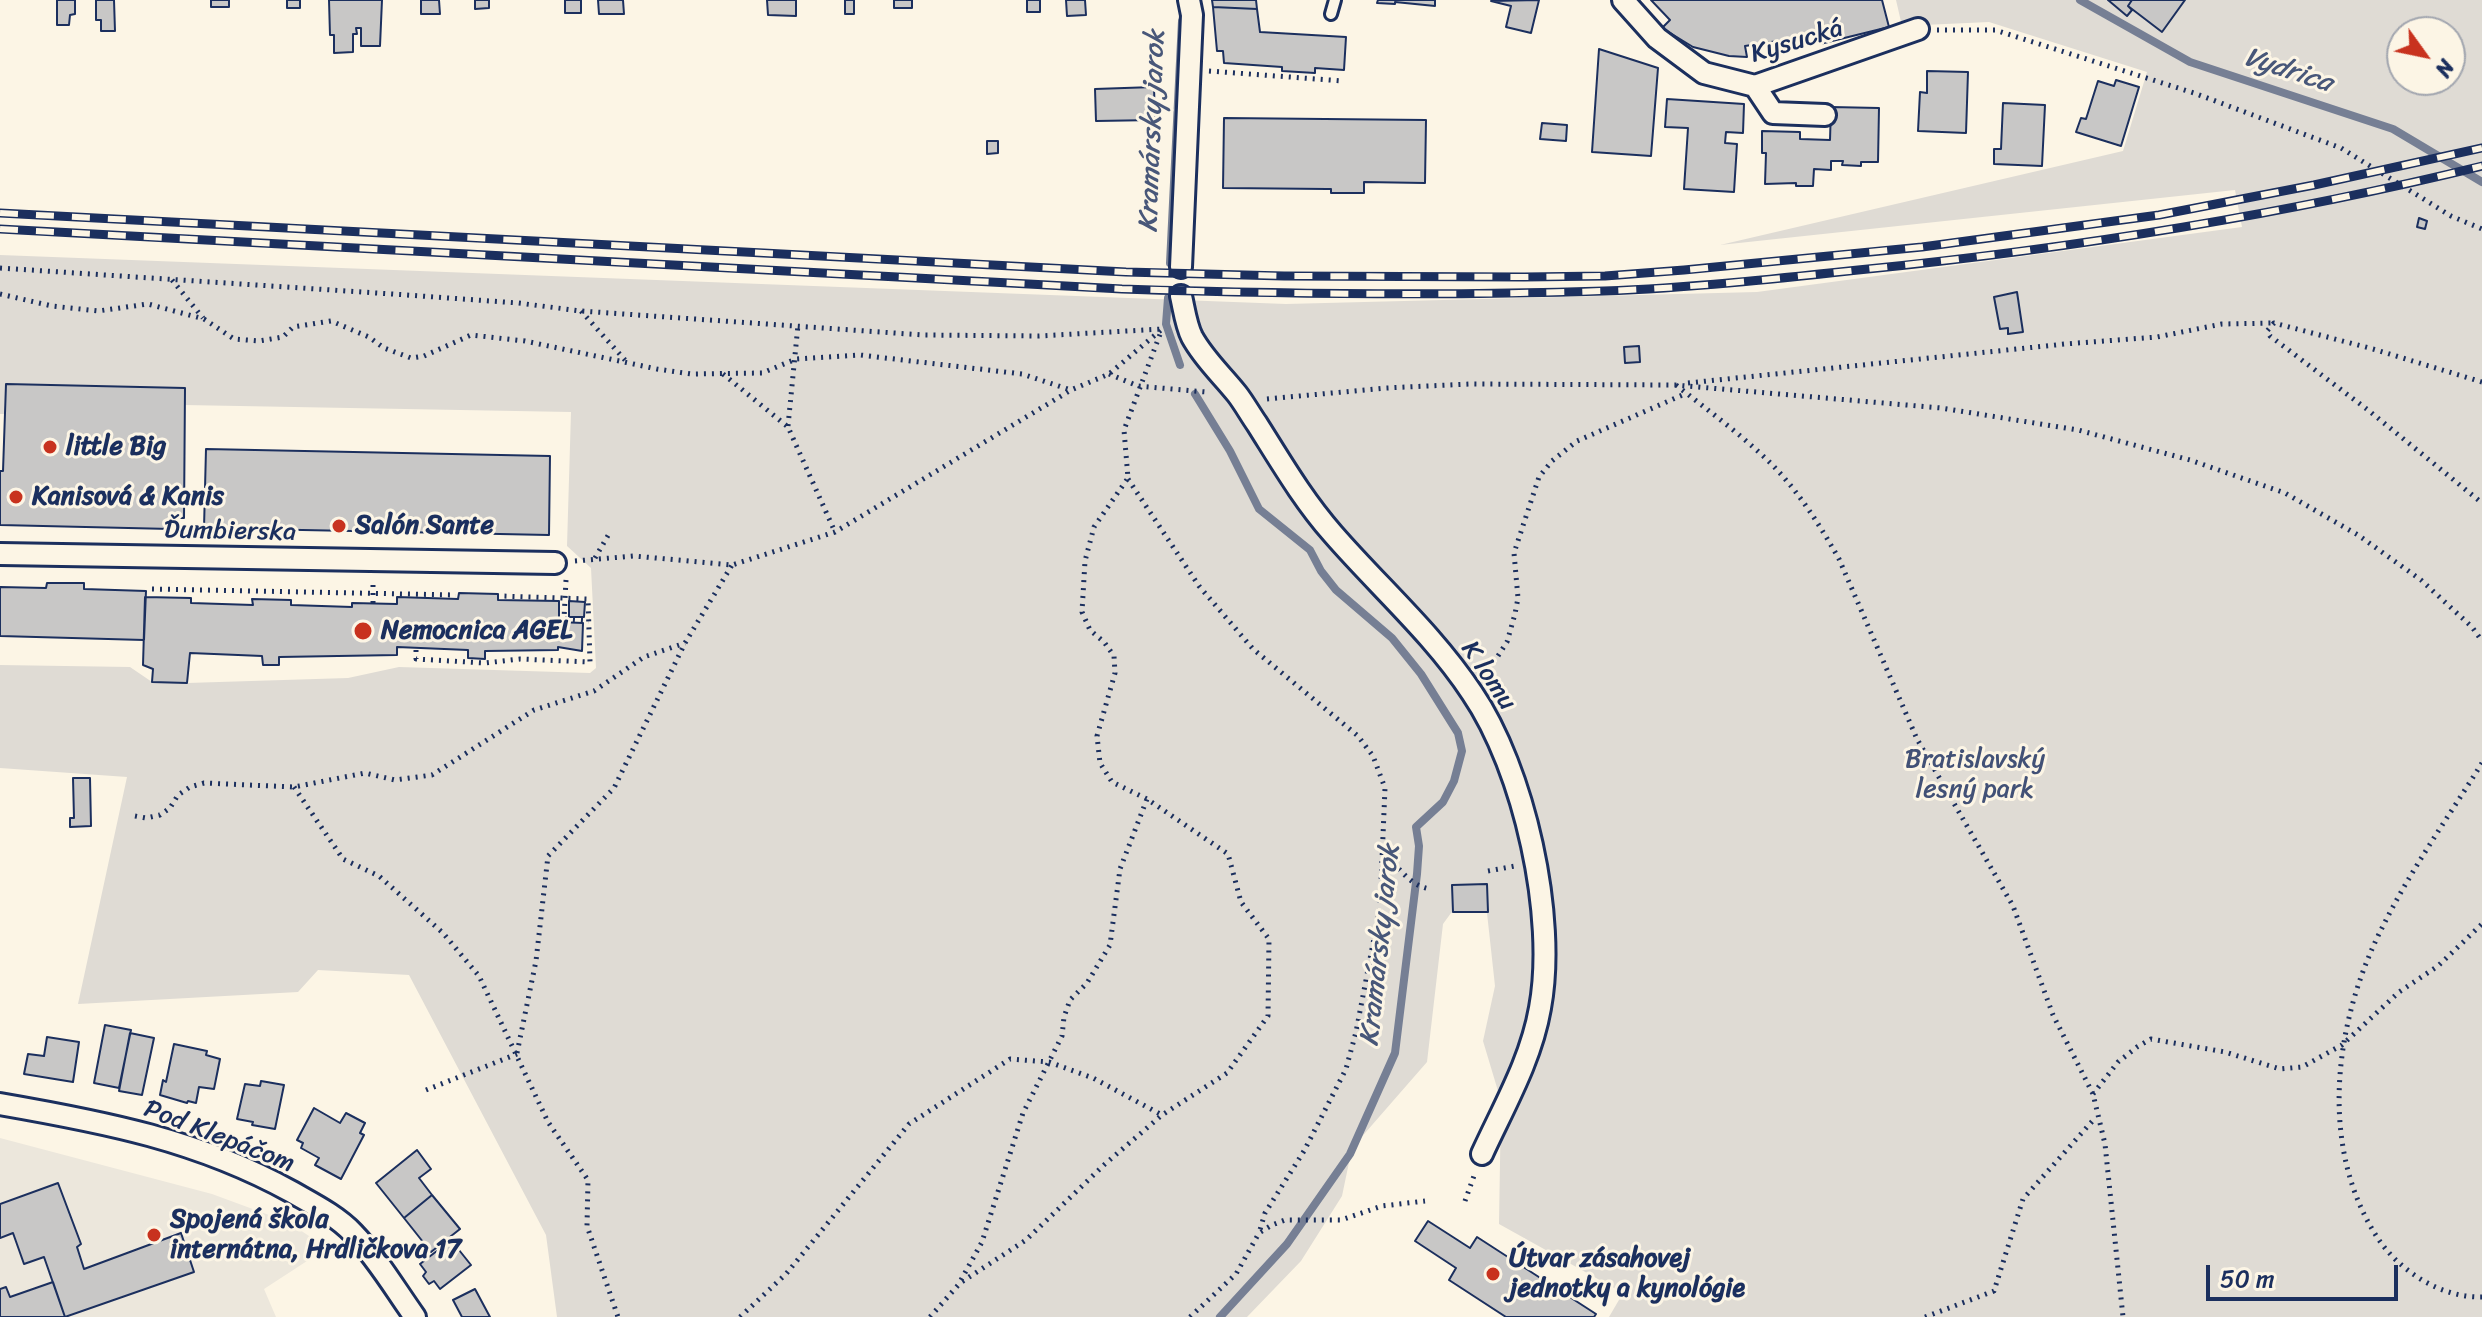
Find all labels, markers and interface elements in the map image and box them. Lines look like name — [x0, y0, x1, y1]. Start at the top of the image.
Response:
street label: Kysucká — [1747, 13, 1847, 71]
north arrow — [2386, 16, 2466, 96]
water label: Kramársky jarok — [1133, 29, 1173, 233]
water label: Vydrica — [2240, 41, 2336, 101]
text: N — [2424, 51, 2465, 85]
place label: little Big — [66, 431, 166, 463]
marker: little Big — [41, 438, 59, 456]
place label: Kanisová & Kanis — [32, 481, 224, 513]
marker: Kanisová & Kanis — [7, 488, 25, 506]
place label: Salón Sante — [355, 510, 494, 542]
street label: Ďumbierska — [163, 515, 297, 549]
marker: Salón Sante — [330, 517, 348, 535]
place label: Nemocnica AGEL — [381, 615, 572, 647]
marker: Nemocnica AGEL — [352, 620, 374, 642]
street label: K lomu — [1454, 635, 1522, 717]
park label: Bratislavský lesný park — [1905, 744, 2045, 806]
water label: Kramársky jarok — [1354, 842, 1408, 1048]
street label: Pod Klepáčom — [139, 1094, 299, 1180]
place label: Spojená škola internátna, Hrdličkova 17 — [170, 1204, 461, 1266]
marker: Spojená škola internátna, Hrdličkova 17 — [145, 1226, 163, 1244]
place label: Útvar zásahovej jednotky a kynológie — [1509, 1243, 1745, 1304]
scale bar — [2210, 1249, 2402, 1299]
text: 50 m — [2220, 1258, 2275, 1300]
marker: Útvar zásahovej jednotky a kynológie — [1484, 1265, 1502, 1283]

